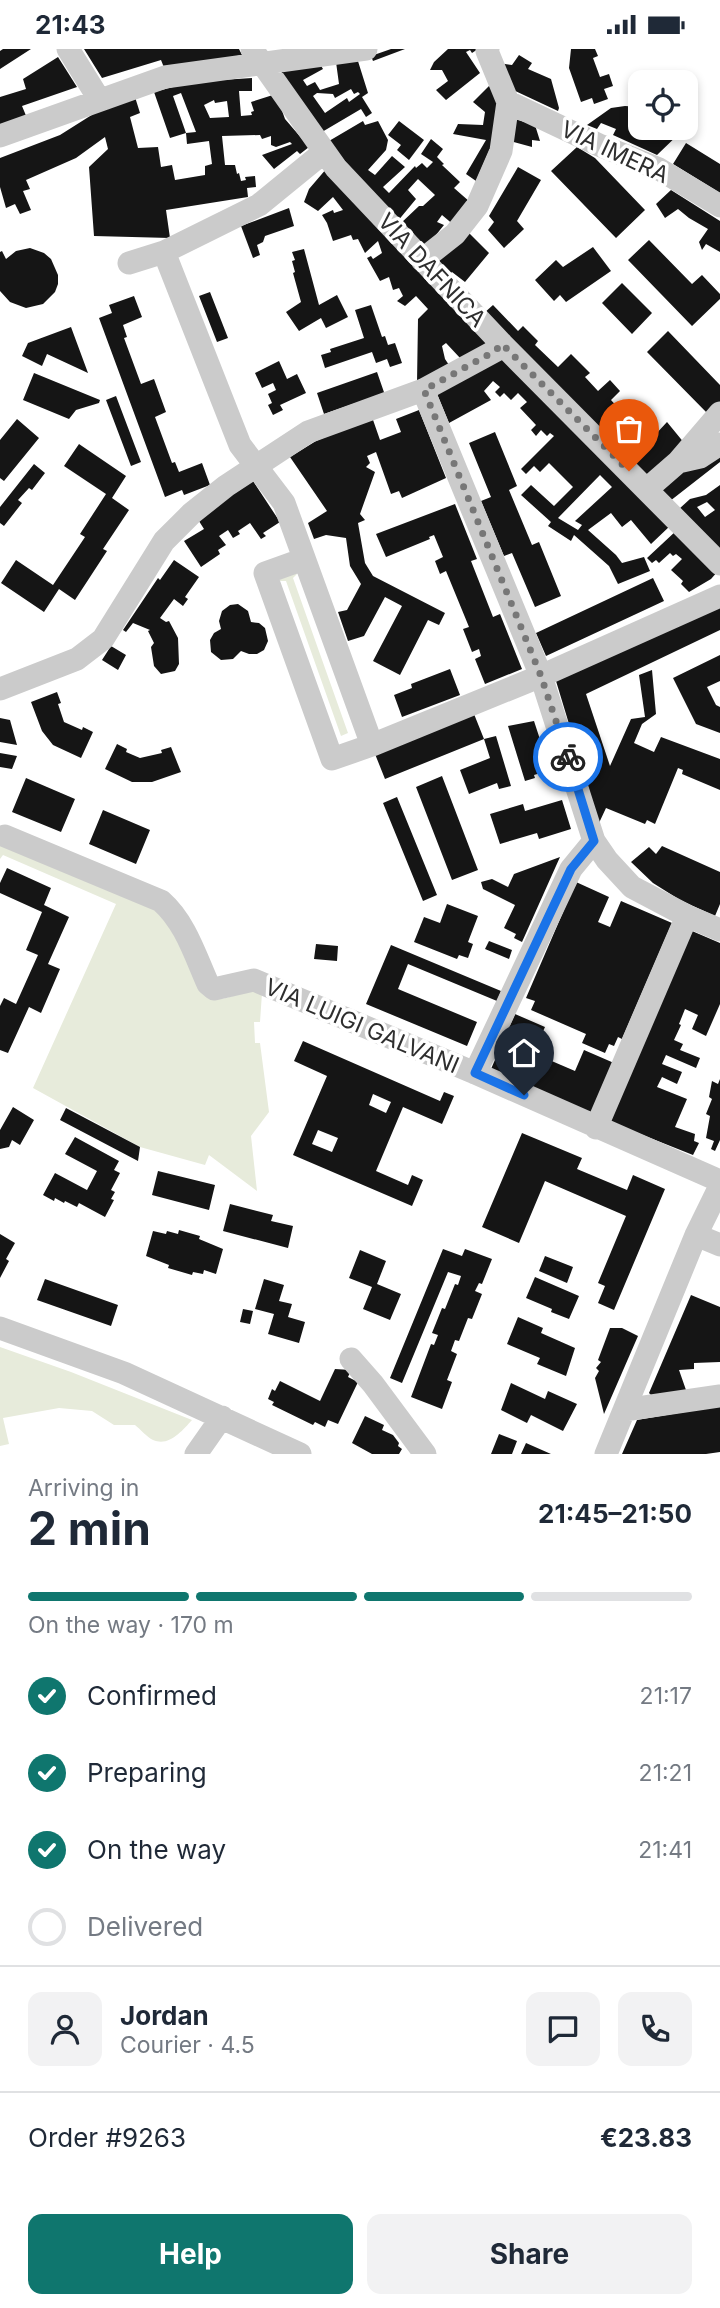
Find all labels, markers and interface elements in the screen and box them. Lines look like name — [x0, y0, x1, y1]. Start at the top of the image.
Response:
text: 21:43 — [35, 9, 106, 40]
map controls — [628, 70, 698, 140]
button: locate — [628, 70, 698, 140]
street label: VIA IMERA — [557, 115, 674, 189]
street label: VIA DAFNICA — [372, 207, 492, 333]
pin — [599, 399, 659, 471]
icon: bag — [610, 410, 648, 448]
courier — [533, 722, 603, 792]
icon: bike — [549, 738, 587, 776]
street label: VIA LUIGI GALVANI — [261, 972, 463, 1080]
pin — [494, 1023, 554, 1095]
icon: home — [505, 1034, 543, 1072]
text: Arriving in — [28, 1474, 139, 1502]
text: 21:45–21:50 — [538, 1498, 692, 1529]
text: 2 min — [28, 1500, 151, 1556]
text: On the way · 170 m — [28, 1611, 234, 1639]
icon: check — [28, 1677, 66, 1715]
text: Confirmed — [87, 1680, 217, 1711]
text: 21:17 — [640, 1682, 692, 1710]
icon: check — [28, 1754, 66, 1792]
text: Preparing — [87, 1757, 207, 1788]
text: 21:21 — [639, 1759, 692, 1787]
icon: check — [28, 1831, 66, 1869]
text: On the way — [87, 1834, 226, 1865]
text: 21:41 — [638, 1836, 692, 1864]
text: Delivered — [87, 1911, 203, 1942]
button: person — [28, 1992, 102, 2066]
button: chat — [526, 1992, 600, 2066]
button: phone — [618, 1992, 692, 2066]
text: Jordan — [120, 2000, 209, 2031]
text: Courier · 4.5 — [120, 2031, 255, 2059]
text: Order #9263 — [28, 2122, 186, 2153]
text: €23.83 — [600, 2122, 692, 2153]
button: Help — [28, 2214, 353, 2294]
button: Share — [367, 2214, 692, 2294]

